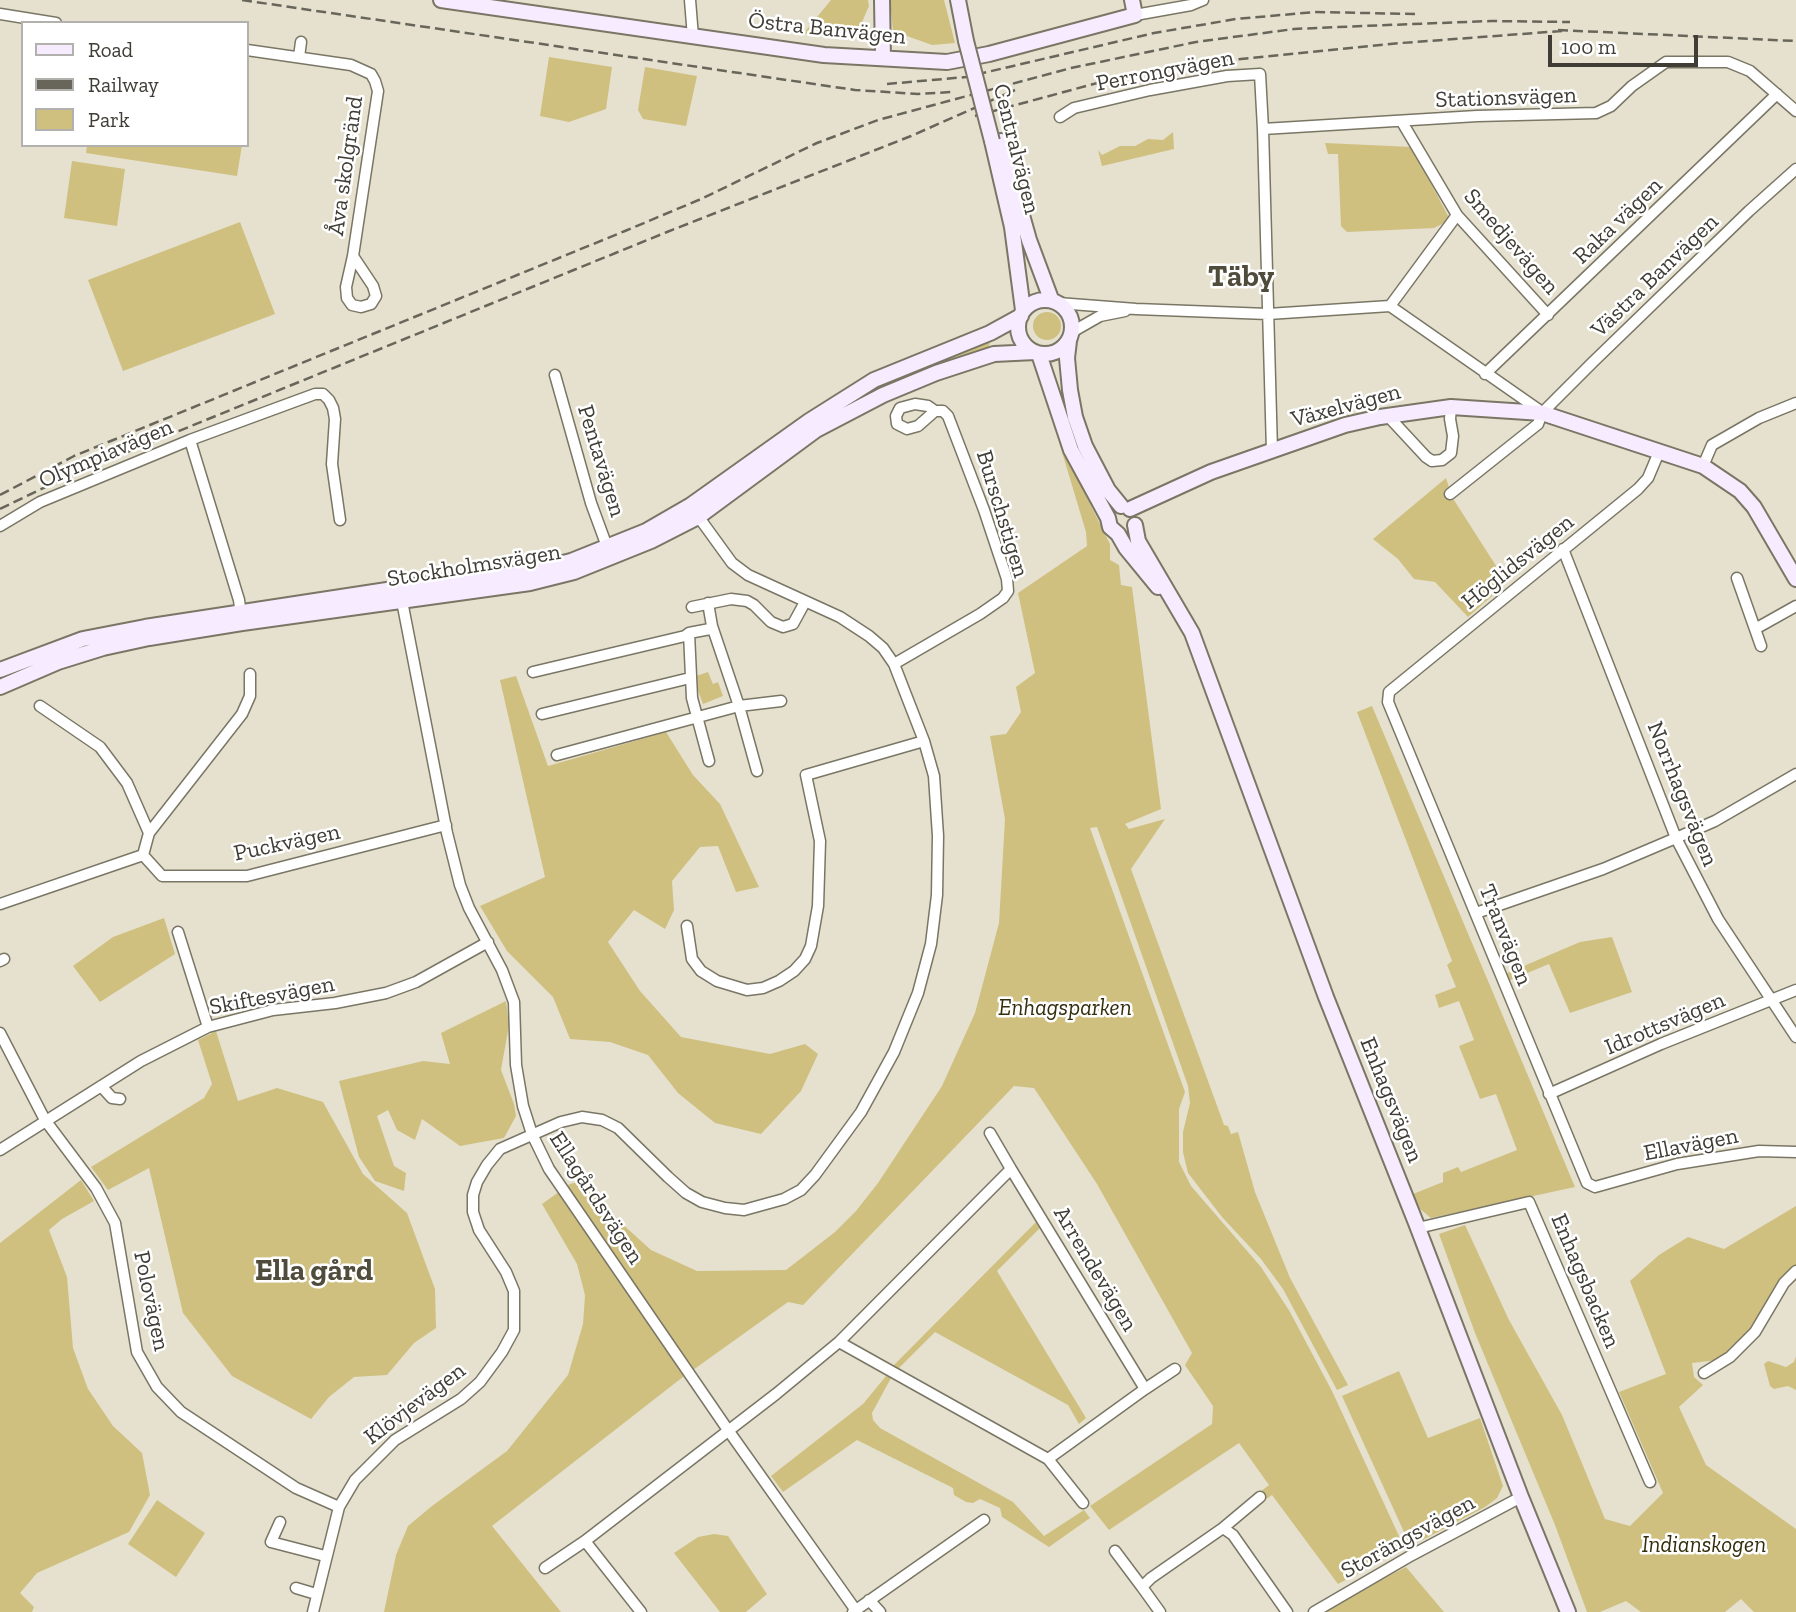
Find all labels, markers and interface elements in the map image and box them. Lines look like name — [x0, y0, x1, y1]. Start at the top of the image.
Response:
street label: Östra Banvägen — [747, 7, 907, 51]
legend — [21, 21, 248, 147]
scale bar — [1551, 21, 1702, 65]
text: 100 m — [1561, 34, 1616, 59]
text: Road — [88, 37, 133, 62]
street label: Perrongvägen — [1094, 44, 1236, 98]
text: Railway — [88, 72, 159, 97]
street label: Centralvägen — [986, 81, 1046, 217]
street label: Stationsvägen — [1435, 82, 1577, 114]
street label: Åva skolgränd — [323, 94, 369, 238]
text: Park — [88, 107, 130, 132]
street label: Raka vägen — [1568, 172, 1668, 270]
street label: Smedjevägen — [1458, 183, 1564, 301]
street label: Västra Banvägen — [1586, 208, 1724, 344]
district label: Täby — [1208, 259, 1274, 295]
street label: Växelvägen — [1288, 378, 1404, 434]
street label: Pentavägen — [571, 402, 631, 520]
street label: Olympiavägen — [35, 413, 177, 495]
street label: Burschstigen — [970, 447, 1034, 581]
street label: Höglidsvägen — [1457, 509, 1579, 615]
street label: Stockholmsvägen — [385, 539, 563, 593]
street label: Norrhagsvägen — [1640, 718, 1724, 870]
street label: Puckvägen — [231, 818, 343, 868]
street label: Tranvägen — [1472, 880, 1538, 990]
street label: Skiftesvägen — [207, 970, 337, 1022]
street label: Idrottsvägen — [1601, 986, 1729, 1062]
park label: Enhagsparken — [998, 994, 1132, 1022]
street label: Enhagsvägen — [1353, 1033, 1429, 1167]
street label: Ellavägen — [1641, 1122, 1741, 1168]
street label: Ellagårdsvägen — [543, 1127, 649, 1269]
street label: Arrendevägen — [1047, 1202, 1143, 1336]
street label: Enhagsbacken — [1544, 1210, 1626, 1352]
street label: Polovägen — [127, 1249, 175, 1353]
district label: Ella gård — [255, 1253, 373, 1289]
street label: Klövjevägen — [359, 1357, 471, 1451]
street label: Storängsvägen — [1336, 1489, 1480, 1585]
park label: Indianskogen — [1642, 1531, 1766, 1559]

